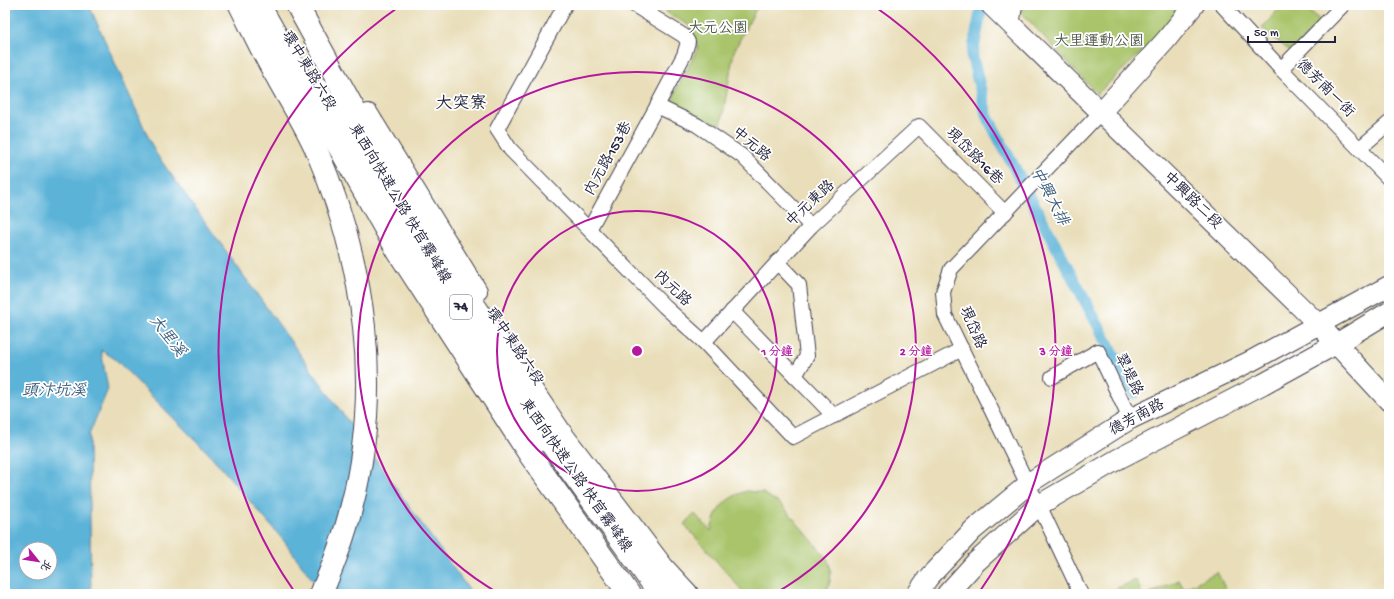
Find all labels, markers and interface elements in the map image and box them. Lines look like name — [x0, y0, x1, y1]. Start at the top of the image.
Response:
scale bar — [1248, 18, 1335, 44]
park label: 大元公園 — [688, 20, 748, 38]
text: 50 m — [1254, 27, 1279, 41]
street label: 環中東路六段 — [277, 28, 339, 114]
park label: 大里運動公園 — [1054, 33, 1144, 51]
street label: 德芳南一街 — [1292, 55, 1359, 122]
district label: 大突寮 — [436, 93, 487, 115]
street label: 內元路153巷 — [581, 119, 637, 199]
street label: 東西向快速公路 快官霧峰線 — [344, 120, 455, 287]
street label: 中元路 — [728, 124, 774, 166]
street label: 現岱路16巷 — [942, 124, 1007, 189]
water label: 中興大排 — [1025, 163, 1074, 231]
street label: 中興路二段 — [1159, 168, 1225, 234]
street label: 中元東路 — [783, 177, 839, 231]
street label: 內元路 — [650, 267, 694, 311]
road number: 74 — [450, 295, 472, 319]
street label: 現岱路 — [955, 303, 990, 352]
street label: 環中東路六段 — [481, 305, 547, 389]
water label: 大里溪 — [144, 312, 190, 363]
centre of rings — [630, 344, 644, 358]
text: 1 分鐘 — [760, 345, 793, 360]
text: 2 分鐘 — [900, 345, 932, 360]
text: 3 分鐘 — [1038, 345, 1073, 360]
street label: 翠堤路 — [1110, 351, 1146, 399]
water label: 頭汴坑溪 — [22, 382, 87, 402]
street label: 東西向快速公路 快官霧峰線 — [515, 395, 636, 556]
street label: 德芳南路 — [1106, 395, 1168, 440]
north arrow — [18, 541, 58, 581]
text: 北 — [37, 557, 53, 573]

